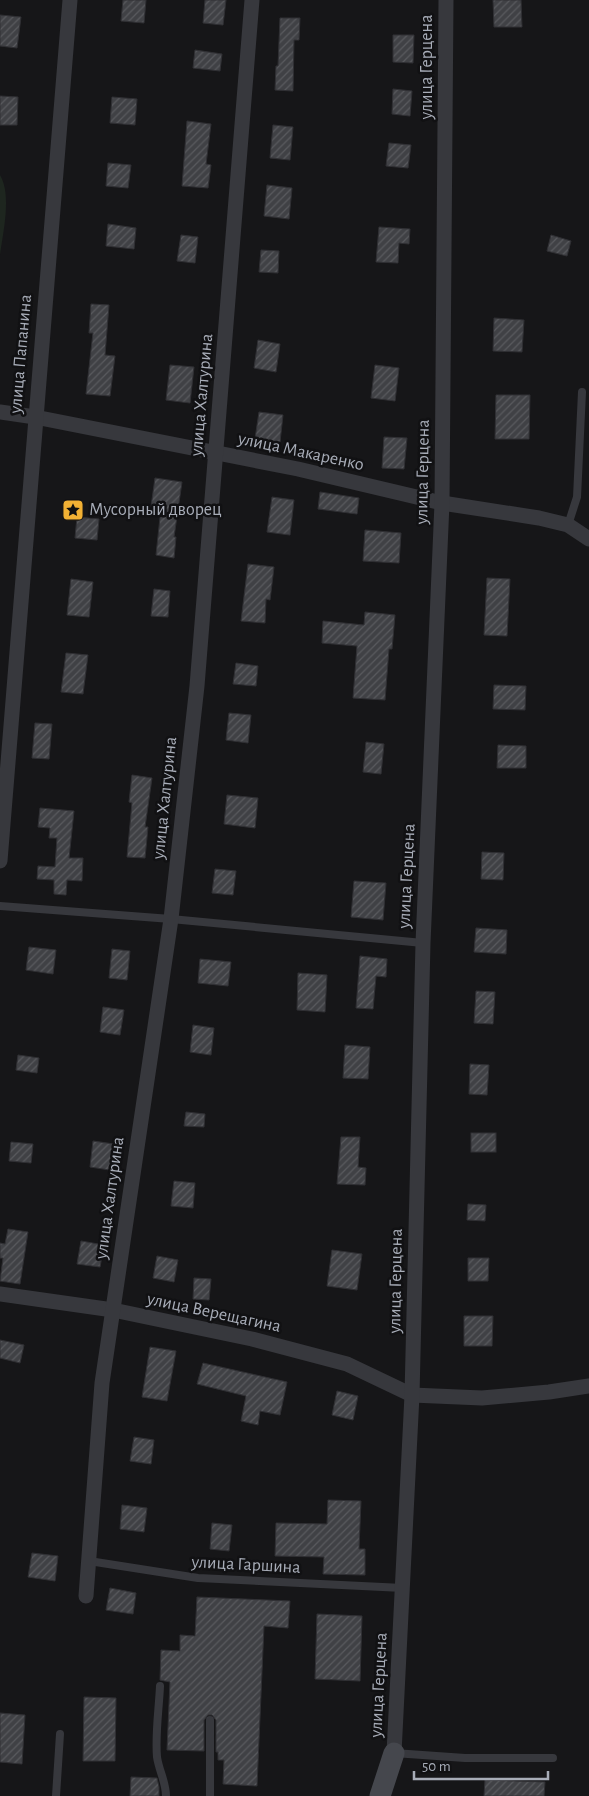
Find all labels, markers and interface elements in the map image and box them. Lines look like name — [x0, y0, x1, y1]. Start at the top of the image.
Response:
street label: улица Герцена — [418, 15, 436, 120]
street label: улица Папанина — [7, 294, 35, 415]
street label: улица Халтурина — [188, 333, 216, 458]
street label: улица Герцена — [413, 419, 433, 526]
street label: улица Макаренко — [235, 430, 366, 474]
place icon: Мусорный дворец — [61, 498, 85, 522]
place label: Мусорный дворец — [89, 501, 222, 519]
street label: улица Халтурина — [149, 736, 180, 861]
street label: улица Герцена — [395, 823, 419, 930]
street label: улица Халтурина — [92, 1136, 127, 1261]
street label: улица Герцена — [386, 1228, 406, 1335]
street label: улица Верещагина — [145, 1290, 282, 1336]
street label: улица Гаршина — [190, 1553, 301, 1577]
street label: улица Герцена — [367, 1632, 391, 1739]
scale bar — [414, 1748, 548, 1780]
text: 50 m — [422, 1759, 451, 1774]

